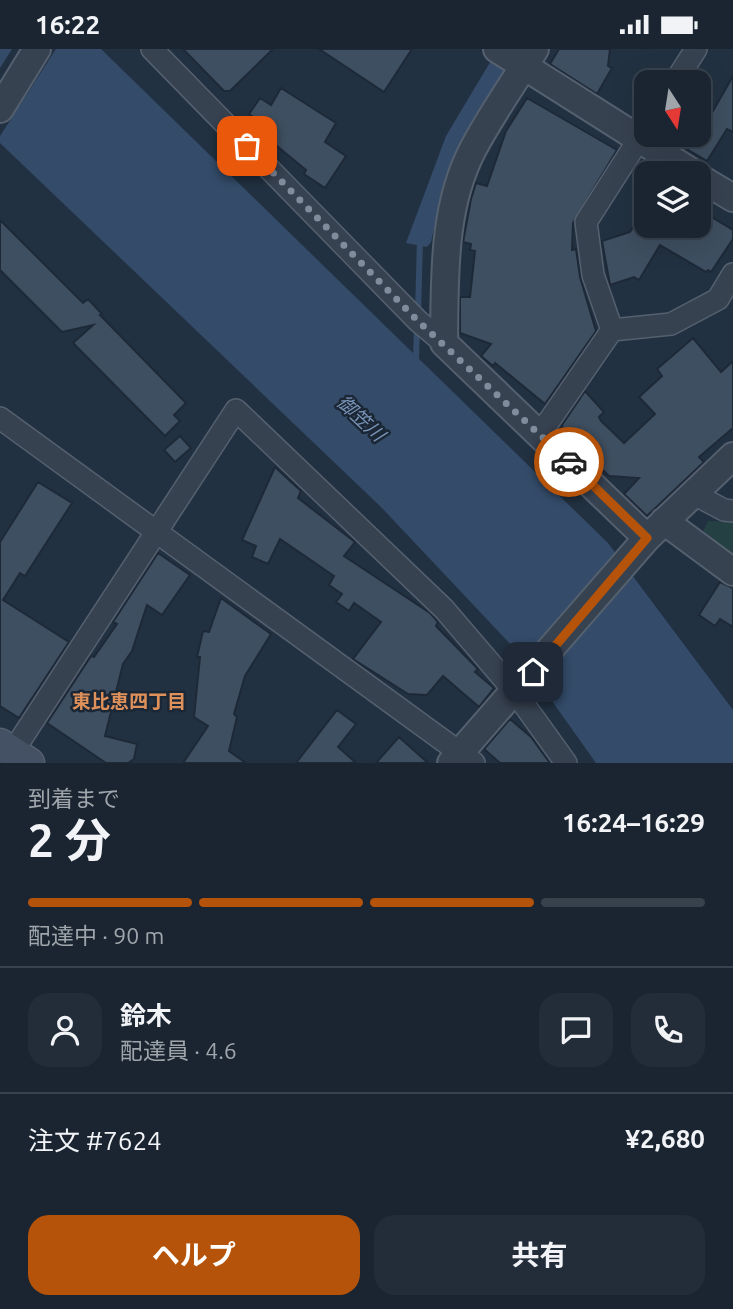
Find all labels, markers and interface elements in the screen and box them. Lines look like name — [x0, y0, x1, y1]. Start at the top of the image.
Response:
text: 16:22 — [35, 10, 100, 39]
north arrow — [634, 70, 710, 147]
map controls — [634, 70, 711, 238]
pin — [217, 116, 277, 176]
icon: bag — [228, 127, 266, 165]
button: layers — [634, 161, 711, 238]
water label: 御笠川 — [333, 391, 391, 447]
courier — [534, 427, 604, 497]
icon: car — [550, 443, 588, 481]
pin — [503, 642, 563, 702]
icon: home — [514, 653, 552, 691]
district label: 東比恵四丁目 — [72, 690, 186, 712]
text: 到着まで — [28, 786, 120, 811]
text: 16:24–16:29 — [562, 808, 705, 837]
text: 2 分 — [28, 814, 111, 866]
text: 配達中 · 90 m — [28, 923, 164, 948]
button: person — [28, 993, 102, 1067]
button: chat — [539, 993, 613, 1067]
button: phone — [631, 993, 705, 1067]
text: 鈴木 — [120, 1001, 172, 1030]
text: 配達員 · 4.6 — [120, 1038, 237, 1063]
text: ¥2,680 — [625, 1124, 705, 1153]
text: 注文 #7624 — [28, 1126, 162, 1155]
button: ヘルプ — [28, 1215, 360, 1295]
button: 共有 — [374, 1215, 705, 1295]

